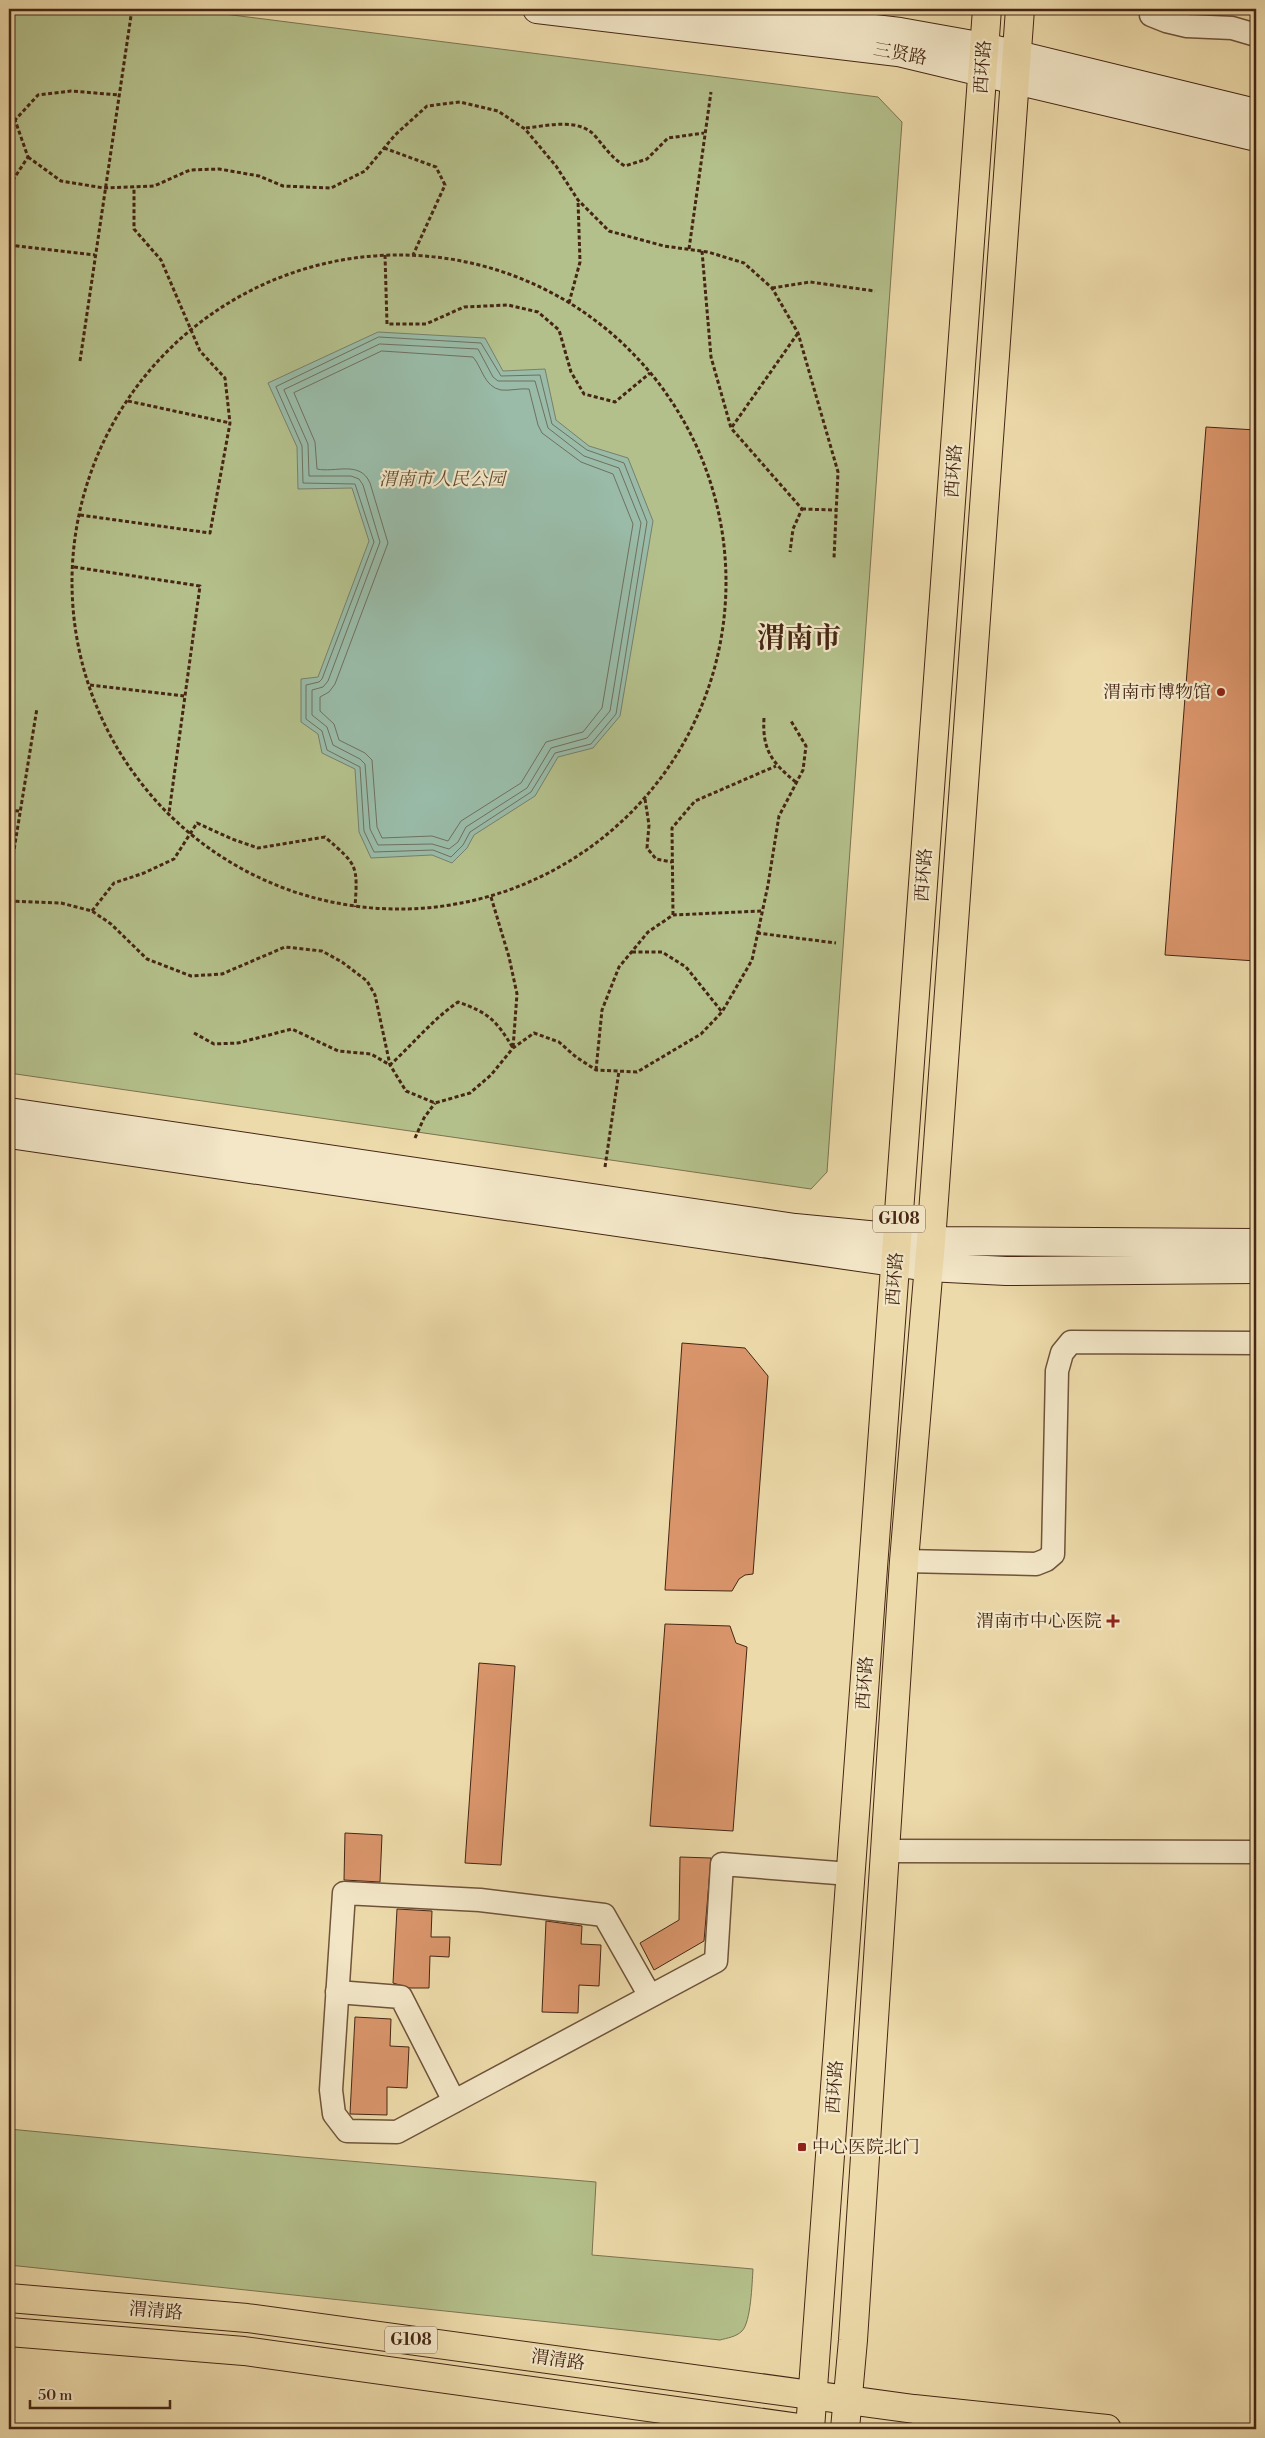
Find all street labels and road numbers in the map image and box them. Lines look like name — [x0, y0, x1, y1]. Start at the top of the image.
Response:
street label: 三贤路 — [871, 38, 929, 70]
street label: 西环路 — [970, 39, 996, 95]
street label: 西环路 — [941, 443, 967, 499]
street label: 西环路 — [911, 847, 937, 903]
road number: G108 — [873, 1206, 925, 1232]
street label: 西环路 — [882, 1251, 908, 1307]
street label: 西环路 — [852, 1655, 878, 1711]
street label: 西环路 — [822, 2059, 848, 2115]
street label: 渭清路 — [128, 2297, 184, 2325]
road number: G108 — [385, 2326, 437, 2354]
street label: 渭清路 — [530, 2345, 586, 2375]

